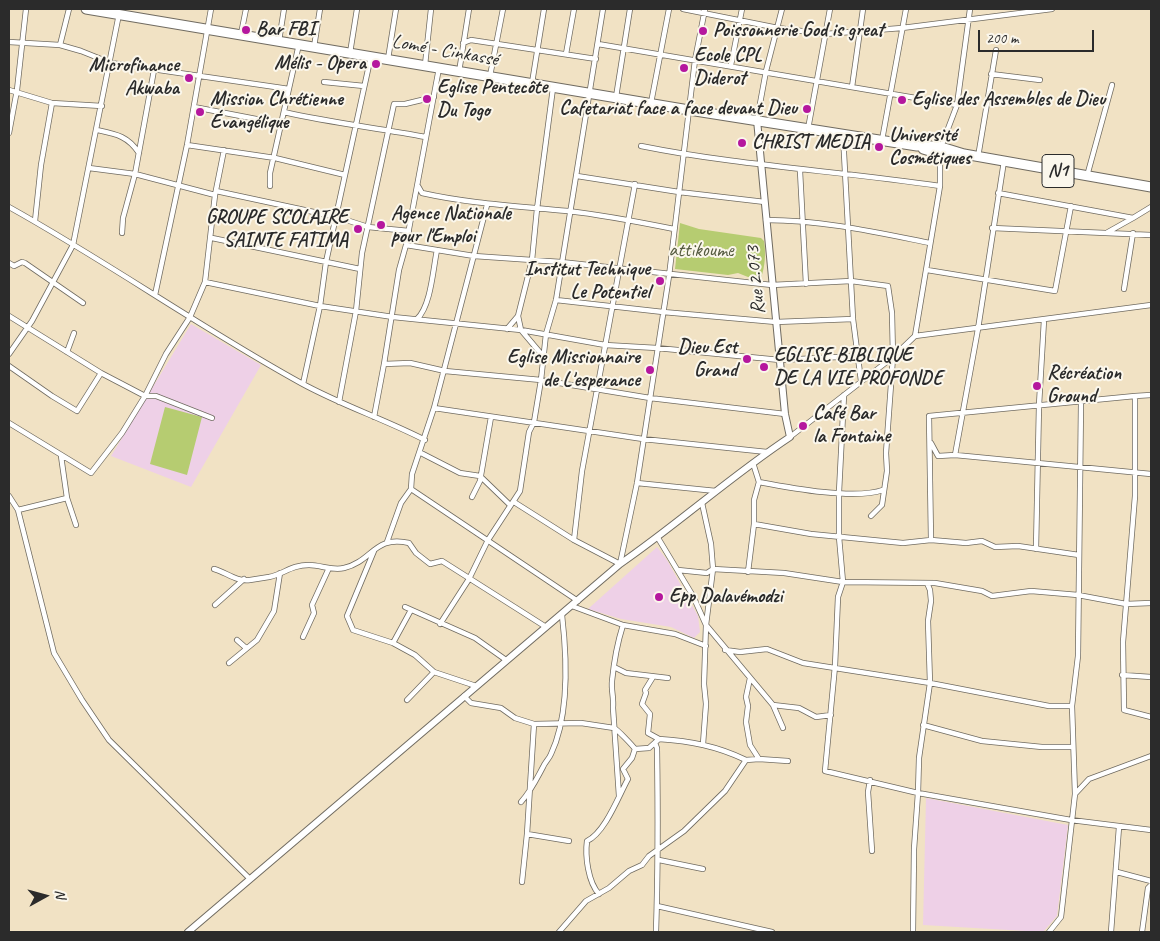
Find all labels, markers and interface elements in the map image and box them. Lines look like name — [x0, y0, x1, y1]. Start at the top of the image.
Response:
place label: Bar FBI — [256, 18, 315, 42]
place label: Poissonnerie God is great — [713, 19, 884, 43]
scale bar — [980, 20, 1096, 52]
marker: Bar FBI — [240, 24, 252, 36]
marker: Poissonnerie God is great — [697, 25, 709, 37]
text: 200 m — [986, 29, 1018, 48]
street label: Lomé - Cinkassé — [390, 30, 500, 72]
place label: Ecole CPL Diderot — [694, 44, 762, 91]
place label: Mélis - Opera — [274, 52, 366, 76]
place label: Microfinance Akwaba — [89, 54, 179, 101]
marker: Mélis - Opera — [370, 58, 382, 70]
marker: Ecole CPL Diderot — [678, 62, 690, 74]
marker: Microfinance Akwaba — [183, 72, 195, 84]
place label: Eglise Pentecôte Du Togo — [437, 76, 547, 123]
place label: Mission Chrétienne Évangélique — [210, 88, 343, 135]
place label: Eglise des Assembles de Dieu — [912, 88, 1105, 112]
marker: Eglise Pentecôte Du Togo — [421, 93, 433, 105]
marker: Eglise des Assembles de Dieu — [896, 94, 908, 106]
place label: Cafetariat face a face devant Dieu — [559, 97, 797, 121]
marker: Cafetariat face a face devant Dieu — [801, 103, 813, 115]
marker: Mission Chrétienne Évangélique — [194, 106, 206, 118]
place label: Université Cosmétiques — [889, 124, 971, 171]
place label: CHRIST MEDIA — [752, 131, 870, 155]
marker: CHRIST MEDIA — [736, 137, 748, 149]
marker: Université Cosmétiques — [873, 141, 885, 153]
road number: N1 — [1042, 154, 1074, 188]
place label: Agence Nationale pour l'Emploi — [391, 202, 511, 249]
place label: GROUPE SCOLAIRE SAINTE FATIMA — [206, 206, 348, 253]
marker: Agence Nationale pour l'Emploi — [375, 219, 387, 231]
marker: GROUPE SCOLAIRE SAINTE FATIMA — [352, 223, 364, 235]
park label: attikoume — [668, 239, 734, 263]
street label: Rue 2.073 — [741, 245, 771, 315]
place label: Institut Technique Le Potentiel — [525, 258, 650, 305]
marker: Institut Technique Le Potentiel — [654, 275, 666, 287]
place label: Dieu Est Grand — [678, 336, 737, 383]
place label: EGLISE BIBLIQUE DE LA VIE PROFONDE — [774, 344, 942, 391]
place label: Eglise Missionnaire de L'esperance — [507, 346, 640, 393]
marker: Dieu Est Grand — [741, 353, 753, 365]
marker: EGLISE BIBLIQUE DE LA VIE PROFONDE — [758, 361, 770, 373]
place label: Récréation Ground — [1047, 362, 1121, 409]
marker: Eglise Missionnaire de L'esperance — [644, 364, 656, 376]
marker: Récréation Ground — [1031, 380, 1043, 392]
place label: Café Bar la Fontaine — [813, 402, 890, 449]
marker: Café Bar la Fontaine — [797, 420, 809, 432]
place label: Epp Dalavémodzi — [669, 585, 782, 609]
marker: Epp Dalavémodzi — [653, 591, 665, 603]
north arrow — [20, 871, 70, 921]
text: N — [51, 889, 69, 899]

